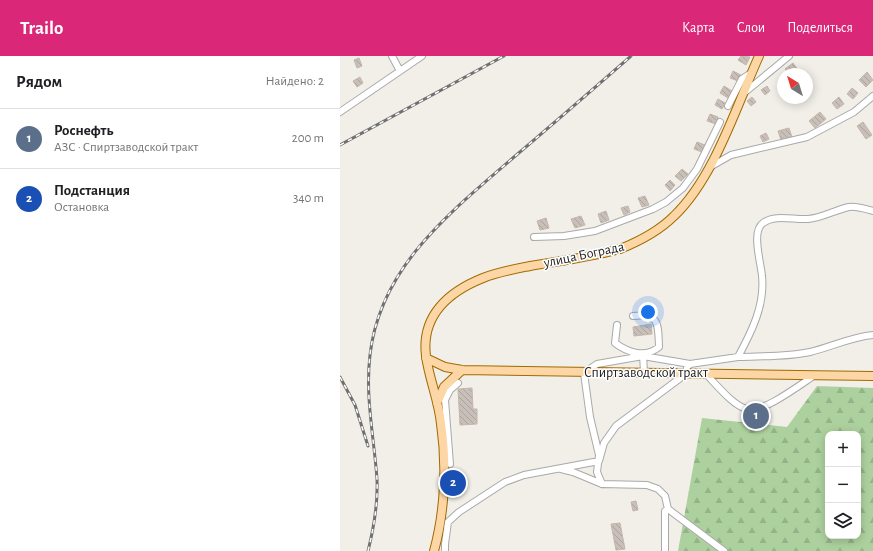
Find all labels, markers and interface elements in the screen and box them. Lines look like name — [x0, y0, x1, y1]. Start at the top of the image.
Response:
text: Trailo — [20, 19, 63, 38]
text: Карта — [682, 21, 715, 35]
text: Слои — [737, 21, 765, 35]
text: Поделиться — [787, 21, 853, 35]
north arrow — [777, 68, 813, 104]
text: Рядом — [16, 73, 62, 90]
text: Найдено: 2 — [266, 75, 324, 88]
text: Роснефть — [54, 123, 113, 138]
text: 1 — [27, 132, 31, 145]
text: 200 m — [292, 132, 324, 145]
text: АЗС · Спиртзаводской тракт — [54, 141, 198, 154]
text: Подстанция — [54, 183, 130, 198]
text: 2 — [26, 192, 32, 205]
text: 340 m — [293, 192, 324, 205]
text: Остановка — [54, 201, 109, 214]
street label: улица Бограда — [541, 239, 626, 271]
your location — [638, 302, 658, 322]
street label: Спиртзаводской тракт — [584, 366, 709, 380]
pin: 1 — [743, 401, 769, 431]
map controls — [825, 431, 861, 539]
button: + — [825, 431, 861, 467]
button: − — [825, 467, 861, 503]
pin: 2 — [440, 468, 466, 498]
button: layers — [825, 503, 861, 539]

